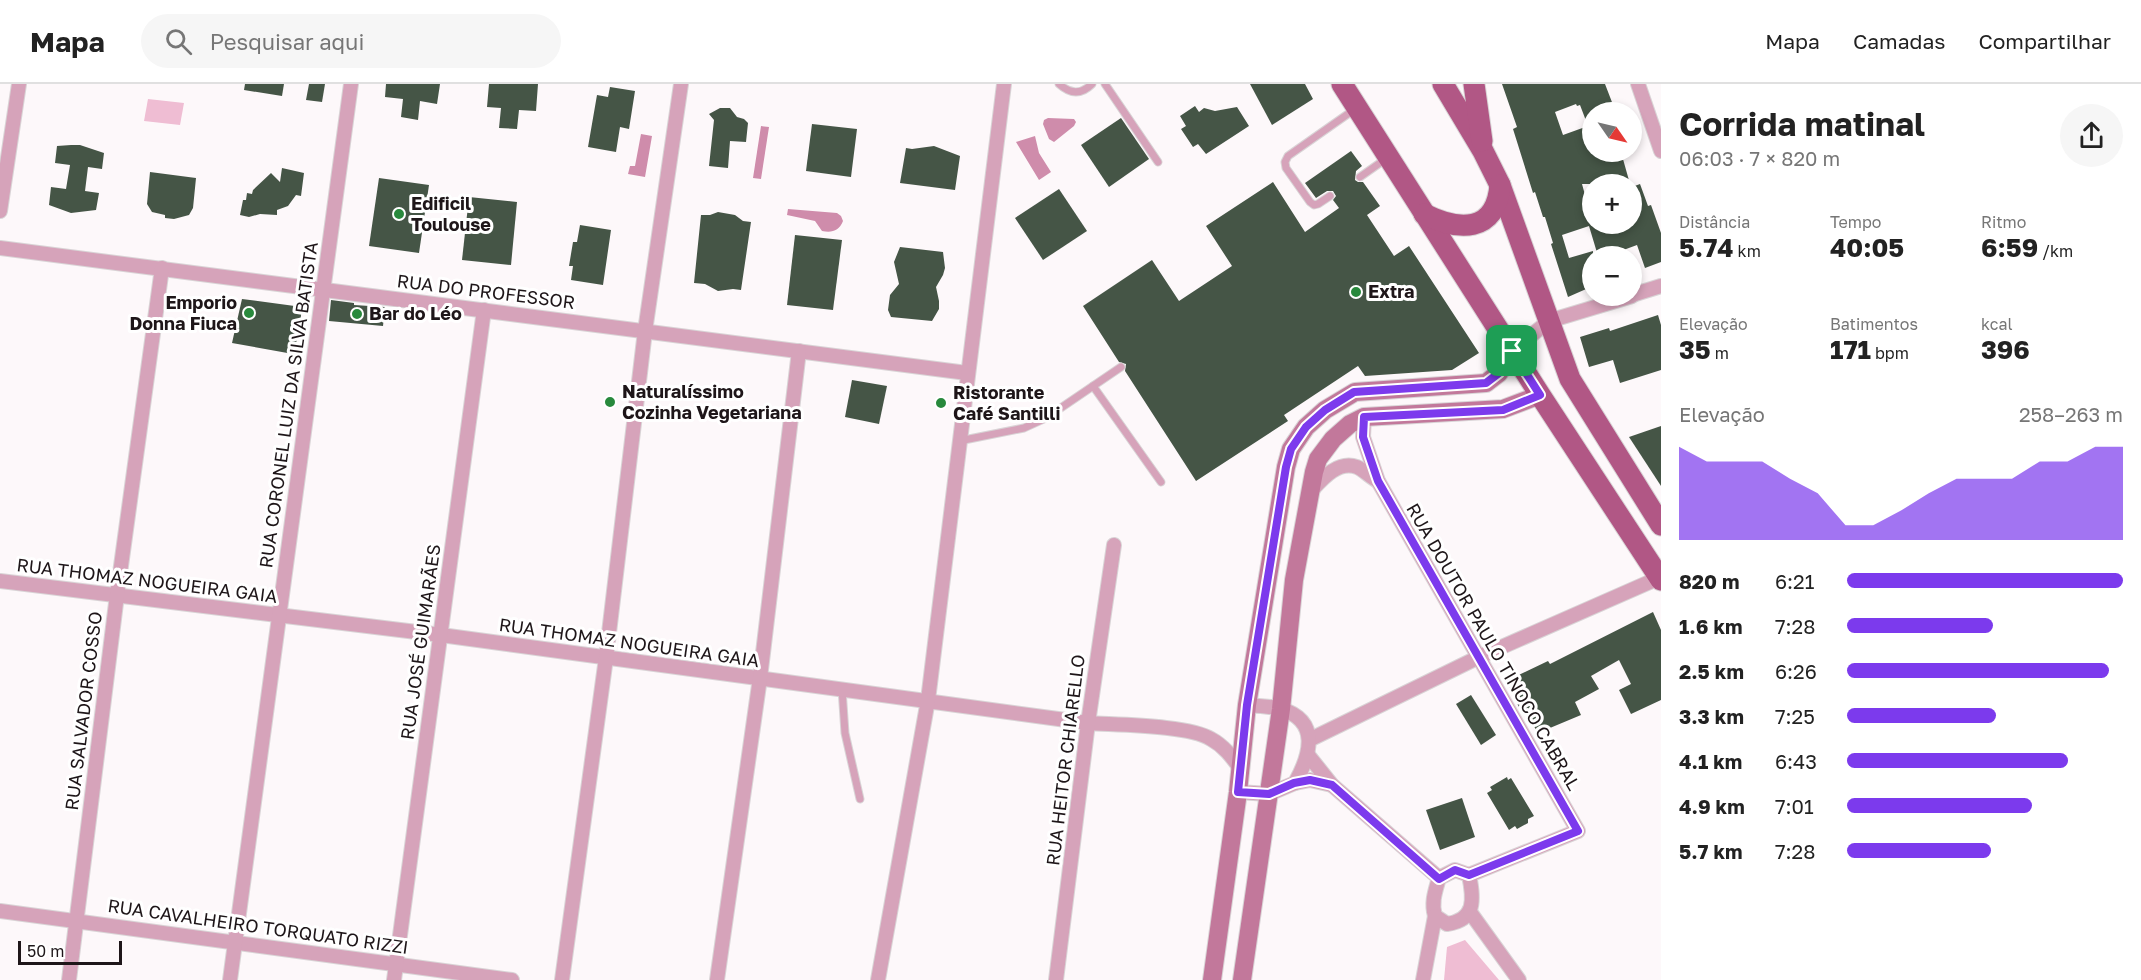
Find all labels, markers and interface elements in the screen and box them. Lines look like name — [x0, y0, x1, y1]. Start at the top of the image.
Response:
search box — [141, 14, 561, 68]
text: Mapa — [30, 25, 105, 58]
icon: search — [162, 25, 195, 58]
text: Pesquisar aqui — [210, 28, 364, 55]
text: Mapa — [1765, 28, 1820, 54]
text: Camadas — [1853, 28, 1945, 54]
text: Compartilhar — [1978, 28, 2111, 54]
north arrow — [1582, 102, 1642, 162]
map controls — [1582, 102, 1642, 306]
text: Corrida matinal — [1679, 104, 1925, 143]
button: share — [2060, 104, 2123, 167]
text: 06:03 · 7 × 820 m — [1679, 146, 1840, 170]
button: + — [1582, 174, 1642, 234]
place label: Edificil Toulouse — [411, 192, 491, 235]
marker: Edificil Toulouse — [392, 207, 406, 221]
text: Distância — [1679, 212, 1750, 232]
text: Tempo — [1830, 212, 1881, 232]
text: Ritmo — [1981, 212, 2026, 232]
text: 5.74 — [1679, 232, 1734, 263]
text: 40:05 — [1830, 232, 1904, 263]
text: 6:59 — [1981, 232, 2038, 263]
street label: RUA CORONEL LUIZ DA SILVA BATISTA — [254, 240, 322, 569]
text: km — [1734, 241, 1761, 261]
text: /km — [2038, 241, 2073, 261]
button: − — [1582, 246, 1642, 306]
street label: RUA DO PROFESSOR — [396, 269, 576, 313]
place label: Extra — [1368, 280, 1414, 302]
marker: Extra — [1349, 285, 1363, 299]
place label: Emporio Donna Fiuca — [129, 291, 237, 334]
place label: Bar do Léo — [369, 302, 462, 324]
marker: Emporio Donna Fiuca — [242, 306, 256, 320]
marker: Bar do Léo — [350, 307, 364, 321]
text: Elevação — [1679, 314, 1748, 334]
text: Batimentos — [1830, 314, 1918, 334]
text: kcal — [1981, 314, 2013, 334]
pin — [1486, 325, 1537, 376]
icon: arrive — [1495, 334, 1528, 367]
text: 35 — [1679, 334, 1711, 365]
text: 171 — [1830, 334, 1871, 365]
text: 396 — [1981, 334, 2030, 365]
text: m — [1711, 343, 1729, 363]
text: bpm — [1871, 343, 1909, 363]
place label: Naturalíssimo Cozinha Vegetariana — [622, 380, 802, 423]
place label: Ristorante Café Santilli — [953, 381, 1060, 424]
marker: Naturalíssimo Cozinha Vegetariana — [603, 395, 617, 409]
marker: Ristorante Café Santilli — [934, 396, 948, 410]
text: Elevação — [1679, 402, 1765, 426]
text: 258–263 m — [2019, 402, 2123, 426]
street label: RUA DOUTOR PAULO TINOCO CABRAL — [1402, 499, 1585, 794]
street label: RUA JOSÉ GUIMARÃES — [395, 543, 445, 741]
street label: RUA THOMAZ NOGUEIRA GAIA — [15, 553, 279, 607]
text: 820 m — [1679, 569, 1740, 593]
text: 6:21 — [1775, 569, 1814, 593]
street label: RUA SALVADOR COSSO — [60, 610, 106, 812]
street label: RUA THOMAZ NOGUEIRA GAIA — [498, 613, 761, 671]
text: 1.6 km — [1679, 614, 1743, 638]
text: 7:28 — [1775, 614, 1815, 638]
street label: RUA HEITOR CHIARELLO — [1041, 653, 1089, 867]
text: 2.5 km — [1679, 659, 1744, 683]
text: 6:26 — [1775, 659, 1817, 683]
text: 3.3 km — [1679, 704, 1744, 728]
text: 7:25 — [1775, 704, 1815, 728]
text: 4.1 km — [1679, 749, 1742, 773]
text: 6:43 — [1775, 749, 1817, 773]
text: 4.9 km — [1679, 794, 1745, 818]
text: 7:01 — [1775, 794, 1814, 818]
text: 5.7 km — [1679, 839, 1743, 863]
text: 7:28 — [1775, 839, 1815, 863]
street label: RUA CAVALHEIRO TORQUATO RIZZI — [106, 894, 410, 958]
scale bar — [18, 938, 122, 966]
text: 50 m — [27, 941, 64, 961]

